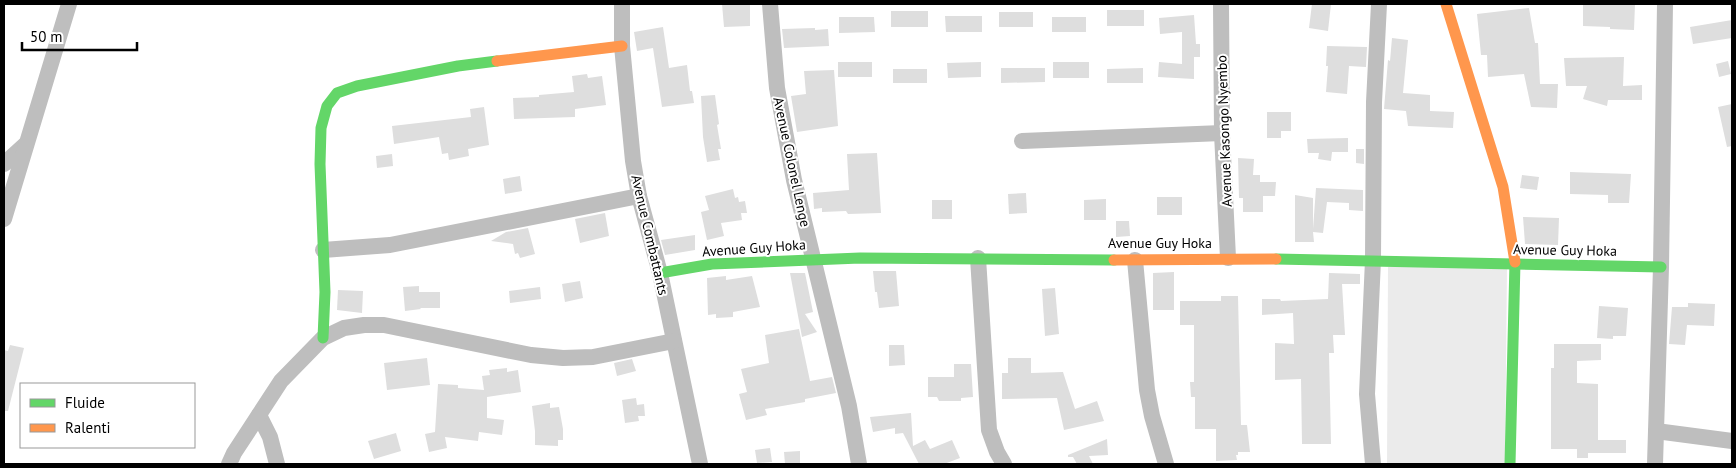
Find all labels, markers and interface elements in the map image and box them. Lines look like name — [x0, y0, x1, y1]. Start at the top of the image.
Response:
scale bar — [22, 20, 138, 52]
text: 50 m — [30, 27, 63, 46]
street label: Avenue Kasongo Nyembo — [1212, 55, 1236, 207]
street label: Avenue Colonel Lenge — [769, 95, 815, 229]
street label: Avenue Combattants — [627, 173, 673, 297]
street label: Avenue Guy Hoka — [1108, 234, 1212, 252]
street label: Avenue Guy Hoka — [702, 235, 806, 261]
street label: Avenue Guy Hoka — [1513, 240, 1617, 260]
legend — [20, 383, 195, 448]
text: Fluide — [65, 393, 105, 412]
text: Ralenti — [65, 418, 111, 437]

